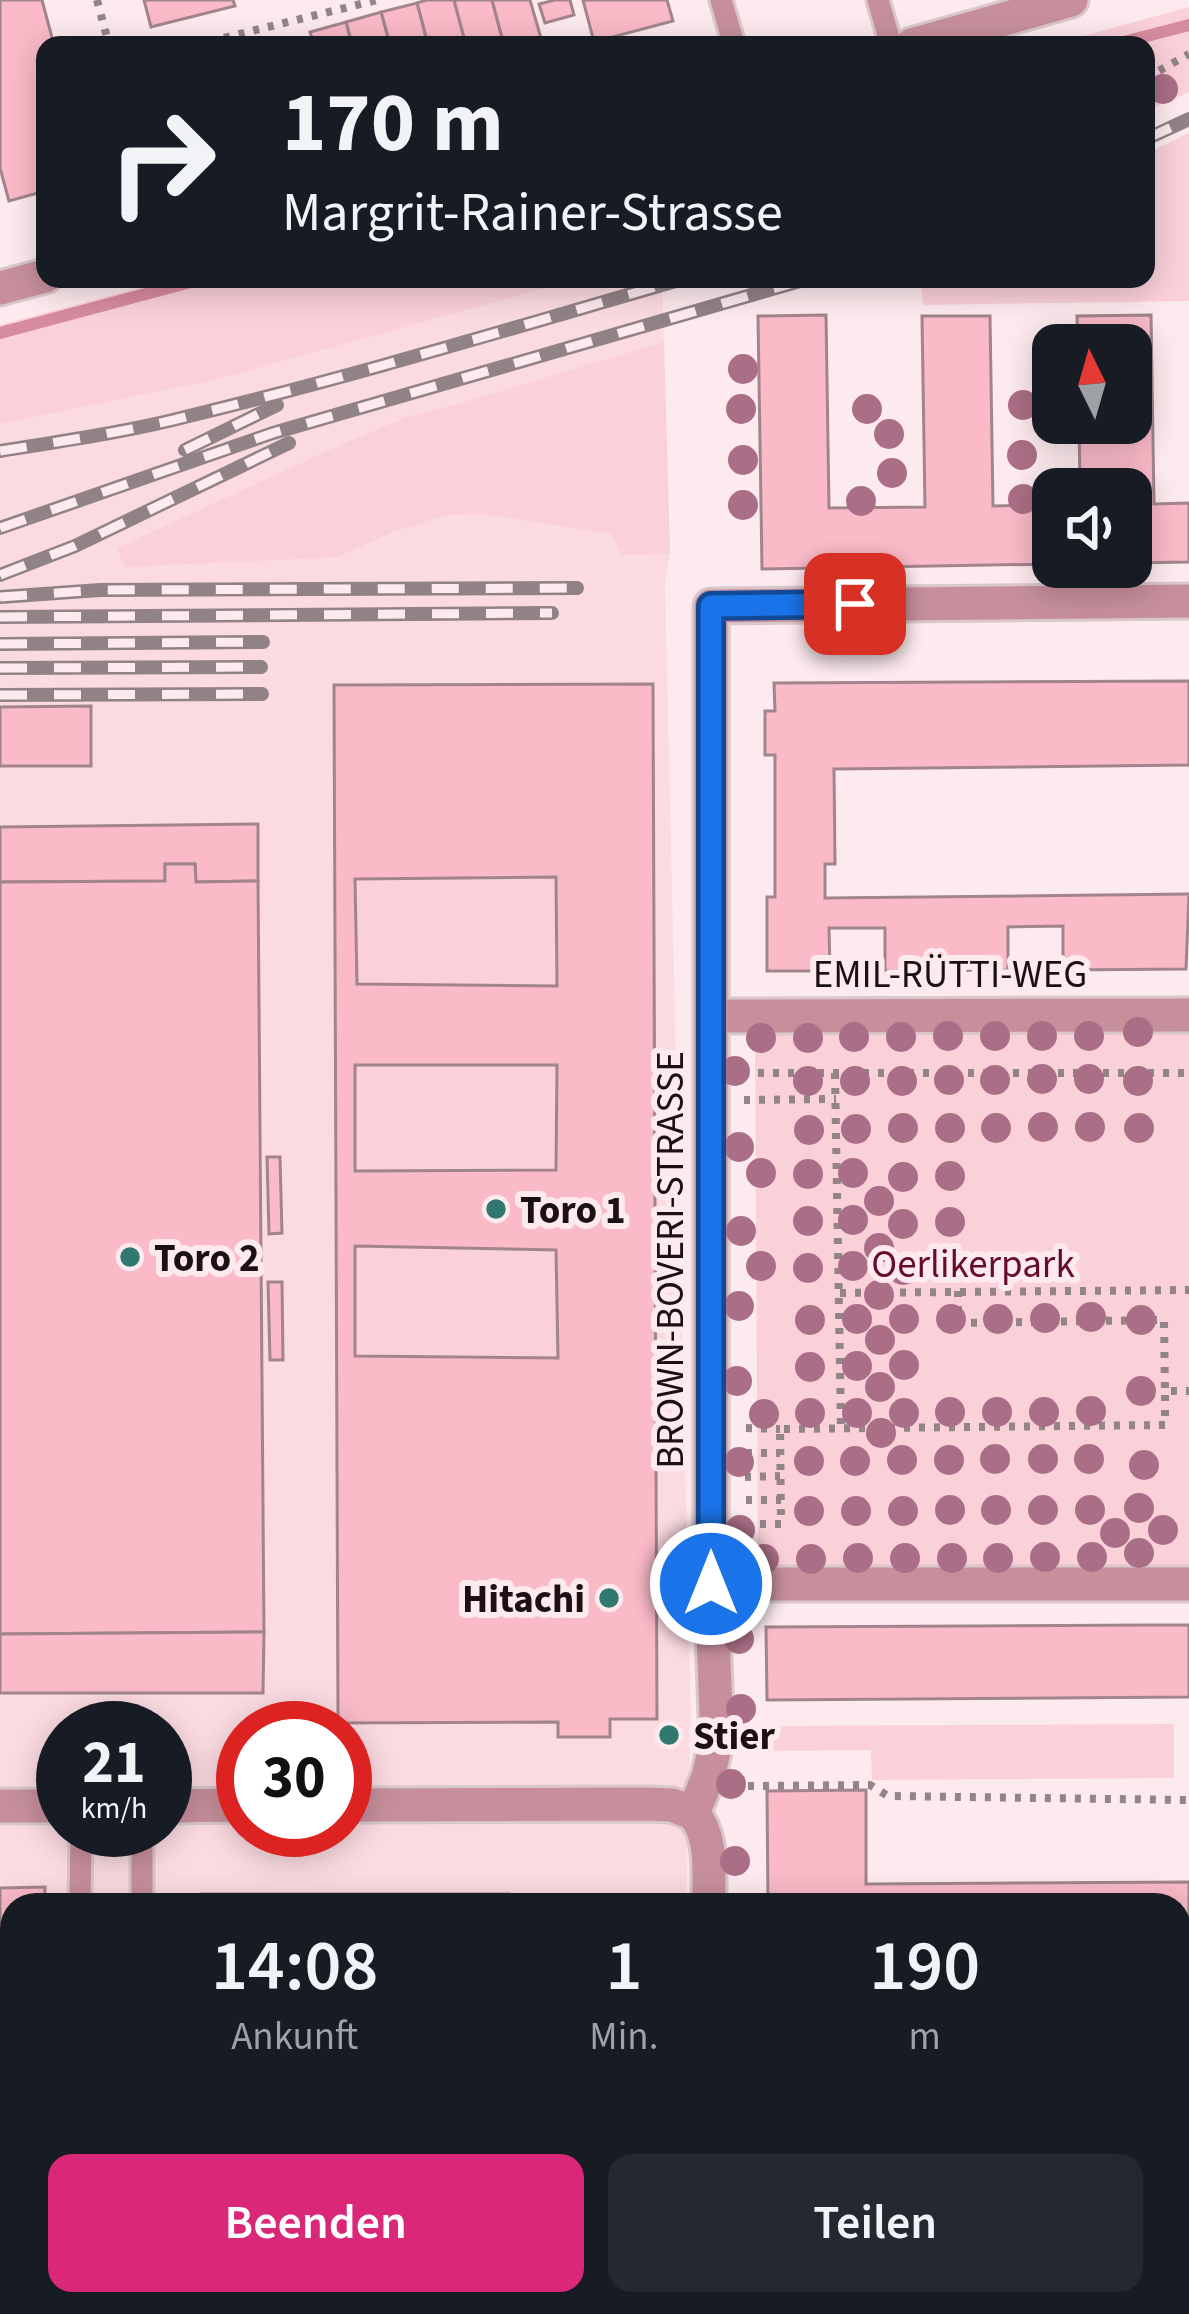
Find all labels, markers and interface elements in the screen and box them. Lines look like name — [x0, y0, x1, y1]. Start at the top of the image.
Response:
text: 170 m — [282, 64, 504, 184]
icon: right — [84, 84, 240, 240]
text: Margrit-Rainer-Strasse — [282, 175, 783, 252]
north arrow — [1032, 324, 1152, 444]
map controls — [1032, 324, 1152, 588]
button: sound — [1032, 468, 1152, 588]
pin — [804, 553, 906, 655]
icon: arrive — [822, 571, 888, 637]
street label: EMIL-RÜTTI-WEG — [813, 947, 1087, 1003]
street label: BROWN-BOVERI-STRASSE — [643, 1051, 699, 1469]
place label: Toro 1 — [520, 1183, 626, 1239]
marker: Toro 1 — [483, 1196, 509, 1222]
place label: Toro 2 — [154, 1231, 260, 1287]
park label: Oerlikerpark — [871, 1237, 1075, 1293]
marker: Toro 2 — [117, 1244, 143, 1270]
position arrow — [648, 1521, 774, 1647]
place label: Hitachi — [462, 1572, 585, 1628]
marker: Hitachi — [596, 1585, 622, 1611]
speed limit sign: 30 — [216, 1701, 372, 1857]
place label: Stier — [693, 1709, 775, 1765]
text: 21 — [82, 1721, 146, 1806]
marker: Stier — [656, 1722, 682, 1748]
text: km/h — [81, 1787, 147, 1830]
text: 14:08 — [211, 1915, 378, 2018]
text: 1 — [605, 1915, 642, 2018]
text: 190 — [869, 1915, 980, 2018]
text: Ankunft — [231, 2009, 358, 2065]
text: Min. — [589, 2009, 658, 2065]
text: m — [909, 2009, 941, 2065]
button: Beenden — [48, 2154, 584, 2292]
button: Teilen — [608, 2154, 1143, 2292]

